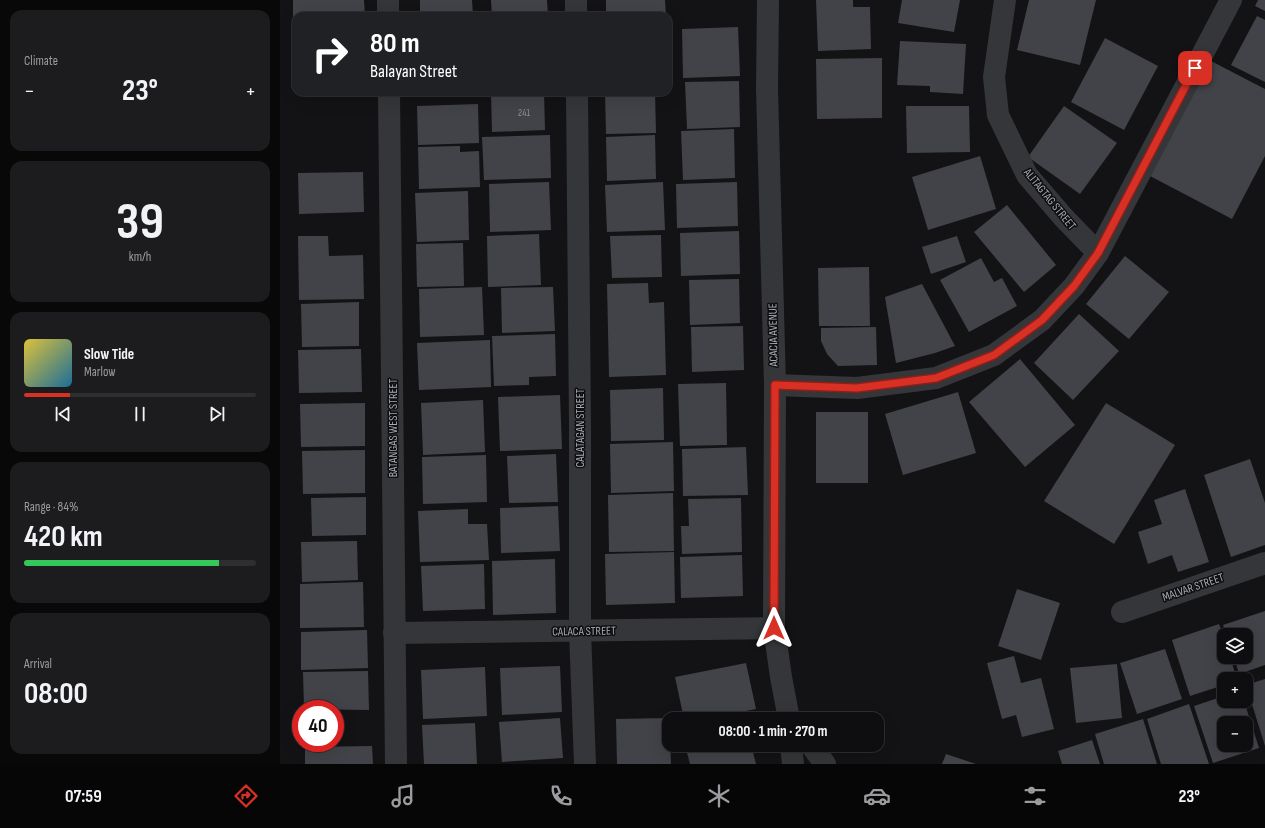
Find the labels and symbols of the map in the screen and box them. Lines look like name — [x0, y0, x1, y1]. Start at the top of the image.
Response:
pin — [1178, 51, 1212, 85]
house number: 241 — [518, 107, 530, 119]
street label: ALITAGTAG STREET — [1020, 165, 1079, 233]
street label: ACACIA AVENUE — [765, 303, 782, 368]
street label: BATANGAS WEST STREET — [386, 379, 401, 477]
street label: CALATAGAN STREET — [573, 388, 588, 468]
street label: MALVAR STREET — [1160, 570, 1226, 605]
position arrow — [753, 607, 795, 649]
street label: CALACA STREET — [552, 623, 616, 640]
speed limit sign: 40 — [292, 700, 344, 752]

